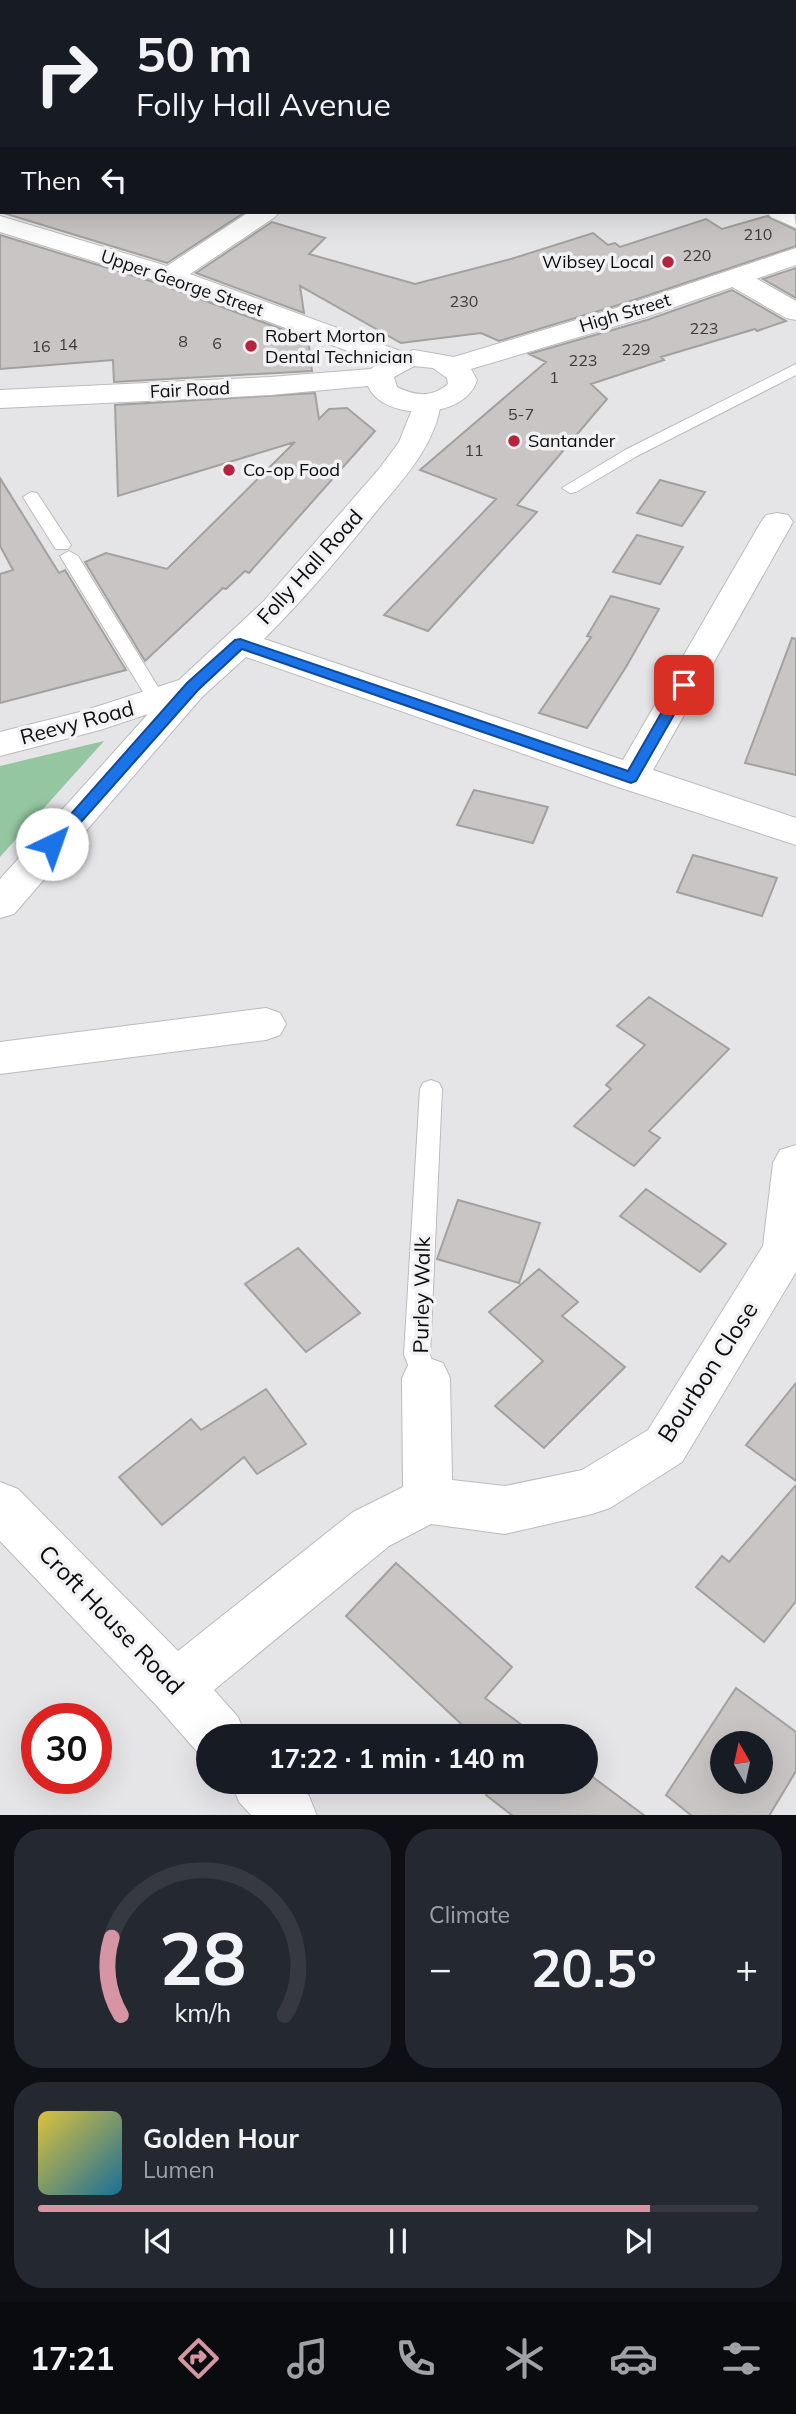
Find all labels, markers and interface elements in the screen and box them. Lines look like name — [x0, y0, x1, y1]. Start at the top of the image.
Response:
text: 50 m — [136, 23, 252, 84]
icon: right — [21, 28, 112, 119]
text: Folly Hall Avenue — [136, 84, 391, 124]
icon: left — [95, 161, 133, 199]
text: Then — [21, 164, 81, 197]
house number: 210 — [744, 224, 772, 244]
street label: Upper George Street — [98, 244, 267, 321]
house number: 220 — [683, 245, 711, 265]
place label: Wibsey Local — [542, 250, 654, 273]
marker: Wibsey Local — [660, 254, 676, 270]
street label: High Street — [577, 288, 673, 337]
house number: 230 — [450, 291, 478, 311]
house number: 223 — [690, 318, 718, 338]
place label: Robert Morton Dental Technician — [265, 324, 413, 368]
house number: 8 — [178, 331, 188, 351]
house number: 6 — [212, 333, 222, 353]
house number: 14 — [58, 334, 78, 354]
house number: 16 — [31, 336, 51, 356]
marker: Robert Morton Dental Technician — [243, 338, 259, 354]
house number: 229 — [622, 339, 650, 359]
house number: 223 — [569, 350, 597, 370]
house number: 1 — [549, 367, 559, 387]
street label: Fair Road — [149, 376, 231, 403]
house number: 5-7 — [508, 404, 534, 424]
place label: Santander — [528, 429, 616, 452]
marker: Santander — [506, 433, 522, 449]
house number: 11 — [464, 440, 484, 460]
place label: Co-op Food — [243, 458, 340, 481]
marker: Co-op Food — [221, 462, 237, 478]
street label: Folly Hall Road — [251, 504, 368, 629]
pin — [654, 655, 714, 715]
icon: arrive — [665, 666, 703, 704]
street label: Reevy Road — [17, 694, 136, 750]
position arrow — [15, 807, 89, 881]
street label: Purley Walk — [407, 1236, 435, 1354]
street label: Bourbon Close — [651, 1295, 764, 1447]
street label: Croft House Road — [33, 1538, 191, 1700]
speed limit sign: 30 — [21, 1703, 112, 1794]
north arrow — [710, 1731, 774, 1794]
map controls — [710, 1731, 773, 1794]
text: 17:22 · 1 min · 140 m — [269, 1742, 525, 1775]
text: Climate — [429, 1900, 510, 1929]
text: 28 — [159, 1912, 246, 2003]
text: 20.5° — [530, 1935, 657, 2000]
text: − — [429, 1944, 452, 1992]
text: + — [735, 1944, 758, 1992]
text: km/h — [174, 1996, 231, 2027]
text: Golden Hour — [143, 2122, 299, 2155]
text: Lumen — [143, 2155, 215, 2184]
icon: previous — [139, 2222, 177, 2260]
icon: pause — [379, 2222, 417, 2260]
icon: next — [619, 2222, 657, 2260]
icon: directions — [174, 2334, 223, 2383]
icon: music — [283, 2334, 332, 2383]
icon: phone — [391, 2334, 440, 2383]
icon: climate — [500, 2334, 549, 2383]
icon: car — [609, 2334, 658, 2383]
icon: filters — [717, 2334, 766, 2383]
text: 17:21 — [30, 2338, 115, 2378]

